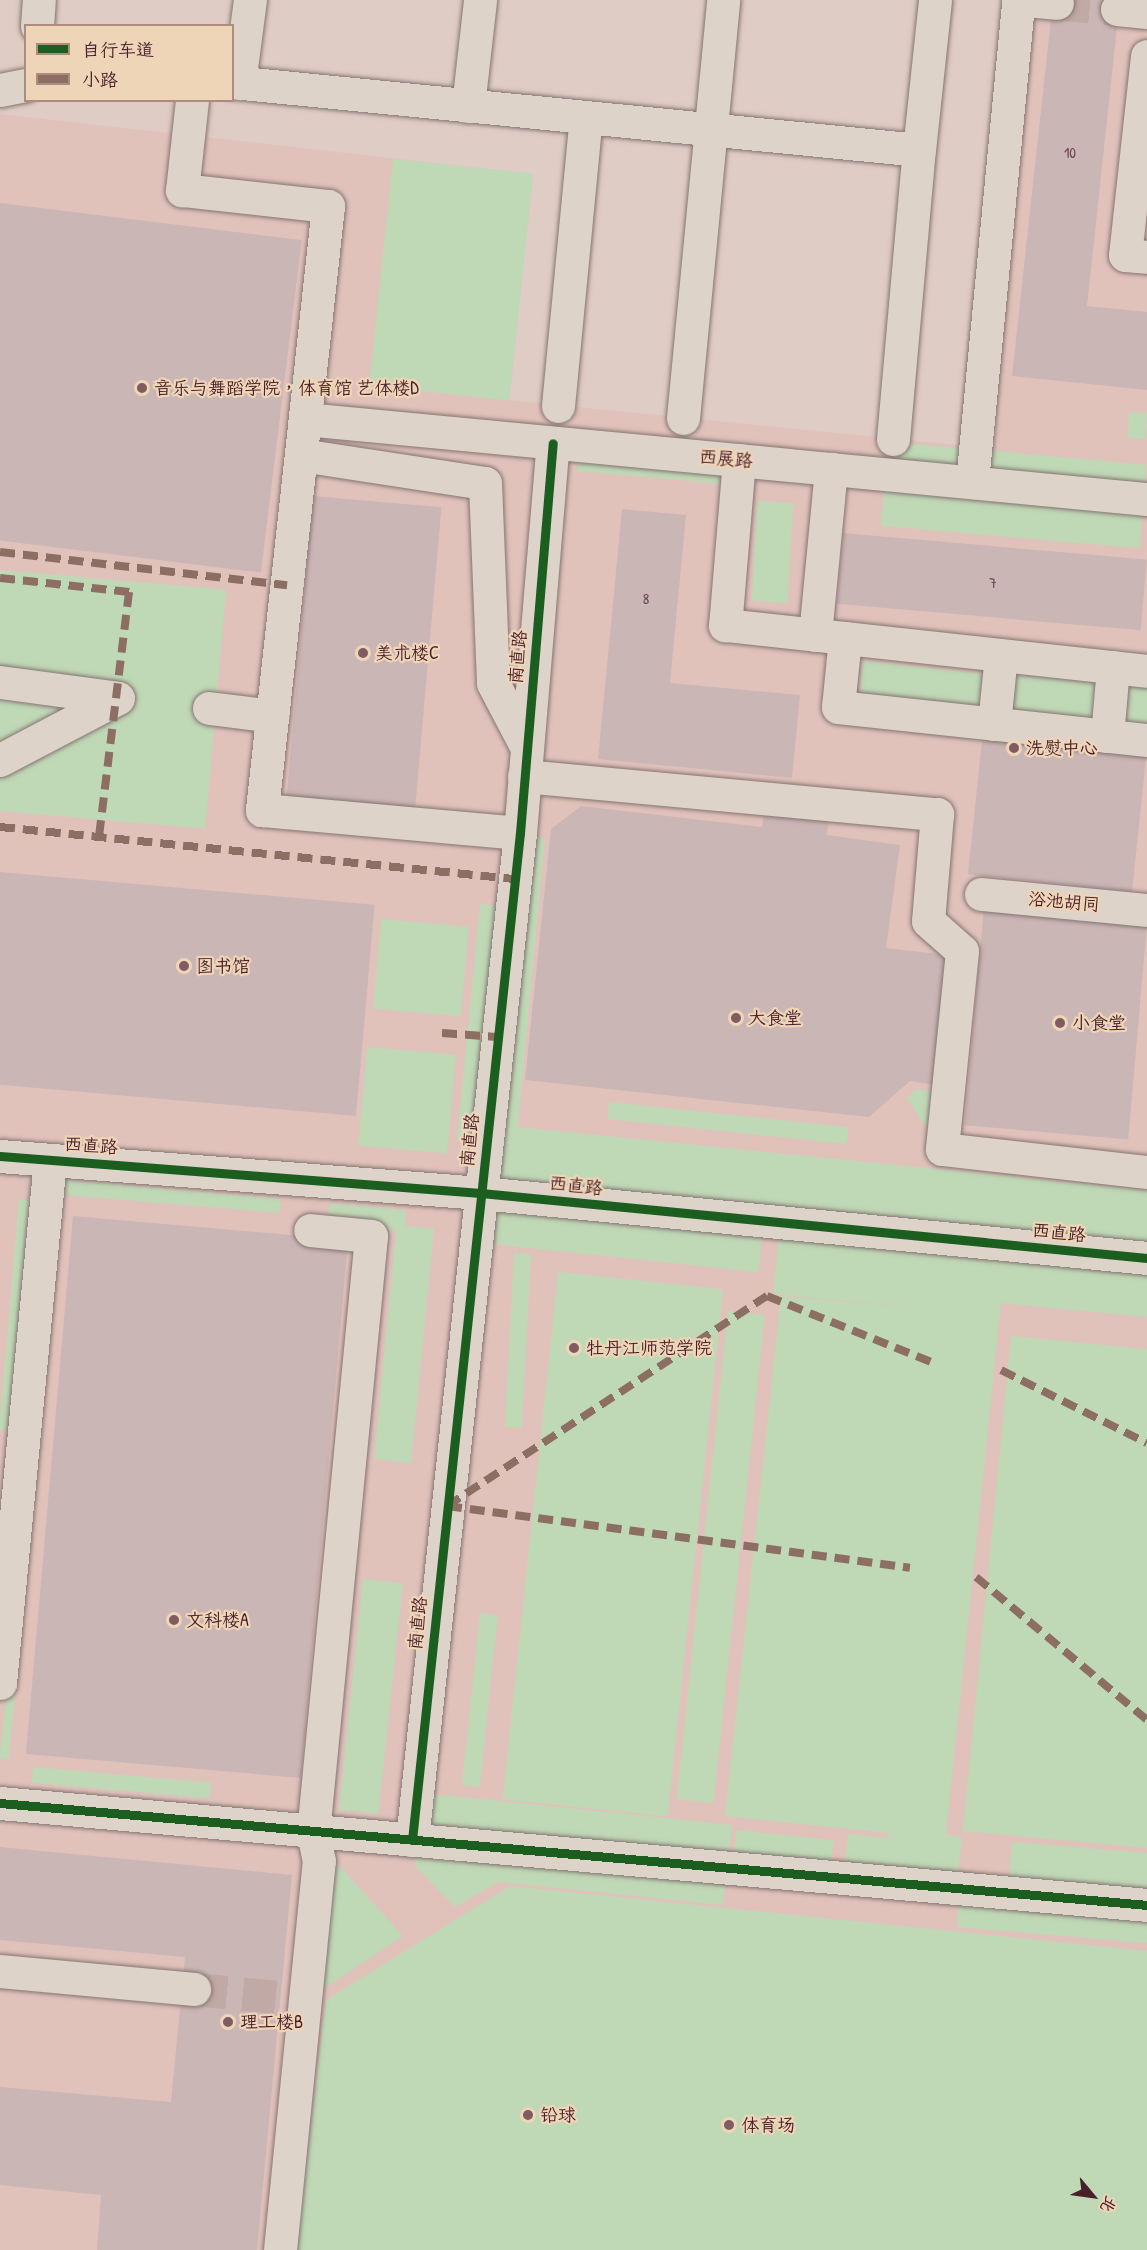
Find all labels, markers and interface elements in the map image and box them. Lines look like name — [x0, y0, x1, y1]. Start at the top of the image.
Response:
legend — [24, 24, 234, 102]
text: 自行车道 — [82, 37, 154, 62]
text: 小路 — [82, 67, 118, 92]
house number: 10 — [1064, 144, 1076, 162]
place label: 音乐与舞蹈学院，体育馆 艺体楼D — [154, 377, 419, 399]
marker: 音乐与舞蹈学院，体育馆 艺体楼D — [135, 381, 149, 395]
street label: 西展路 — [698, 446, 754, 472]
house number: 7 — [989, 574, 997, 592]
house number: 8 — [643, 590, 649, 608]
street label: 南直路 — [505, 629, 531, 685]
place label: 美术楼C — [375, 642, 439, 664]
marker: 美术楼C — [356, 646, 370, 660]
place label: 洗熨中心 — [1026, 737, 1098, 759]
marker: 洗熨中心 — [1007, 741, 1021, 755]
street label: 浴池胡同 — [1027, 888, 1101, 916]
place label: 图书馆 — [196, 955, 250, 977]
marker: 图书馆 — [177, 959, 191, 973]
place label: 大食堂 — [748, 1007, 802, 1029]
marker: 大食堂 — [729, 1011, 743, 1025]
place label: 小食堂 — [1072, 1012, 1126, 1034]
marker: 小食堂 — [1053, 1016, 1067, 1030]
street label: 南直路 — [456, 1112, 484, 1168]
street label: 西直路 — [63, 1133, 119, 1159]
street label: 西直路 — [548, 1172, 604, 1200]
street label: 西直路 — [1031, 1219, 1087, 1247]
place label: 牡丹江师范学院 — [586, 1337, 712, 1359]
marker: 牡丹江师范学院 — [567, 1341, 581, 1355]
street label: 南直路 — [404, 1595, 432, 1651]
place label: 文科楼A — [186, 1609, 249, 1631]
marker: 文科楼A — [167, 1613, 181, 1627]
place label: 理工楼B — [240, 2011, 303, 2033]
marker: 理工楼B — [221, 2015, 235, 2029]
place label: 铅球 — [540, 2104, 576, 2126]
marker: 铅球 — [521, 2108, 535, 2122]
place label: 体育场 — [741, 2114, 795, 2136]
marker: 体育场 — [722, 2118, 736, 2132]
north arrow — [1063, 2166, 1123, 2226]
text: 北 — [1095, 2192, 1122, 2217]

